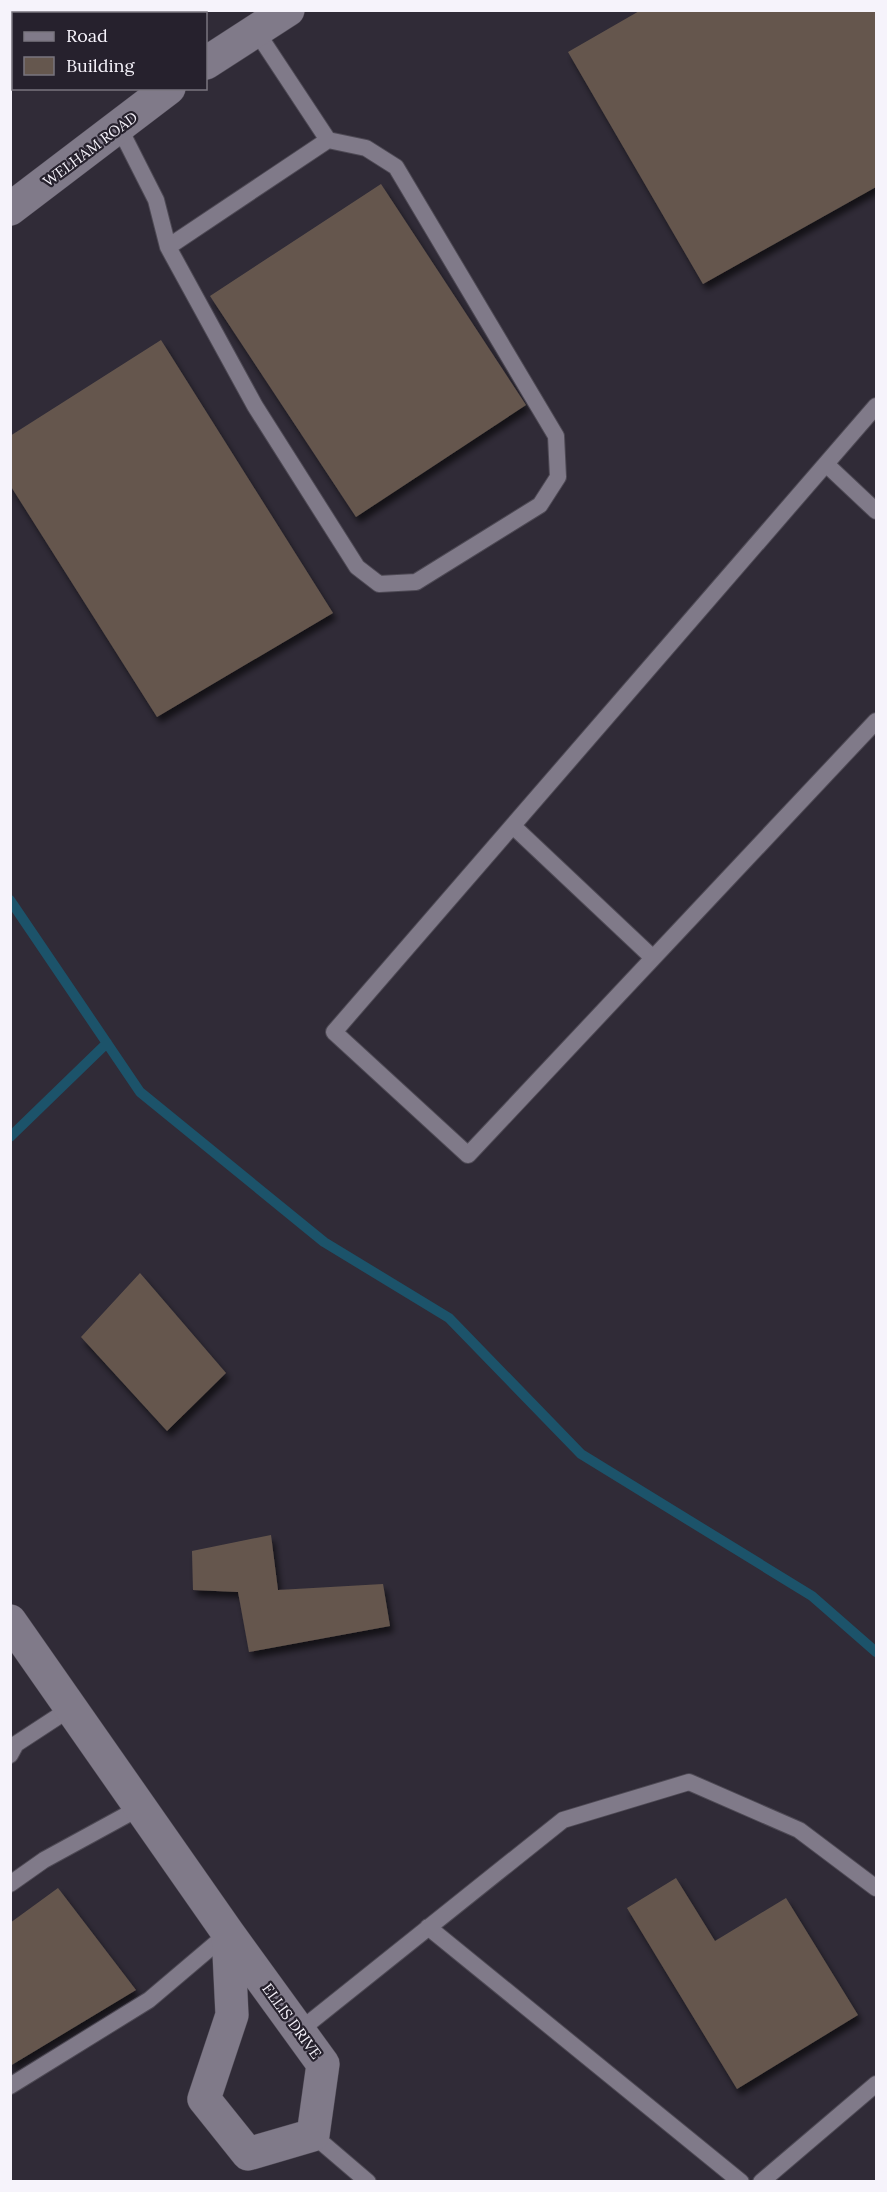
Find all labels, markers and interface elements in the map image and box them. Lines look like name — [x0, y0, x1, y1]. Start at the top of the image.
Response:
legend — [12, 12, 207, 90]
text: Road — [66, 24, 108, 47]
text: Building — [66, 54, 136, 77]
street label: WELHAM ROAD — [39, 107, 141, 191]
street label: ELLIS DRIVE — [258, 1980, 326, 2062]

